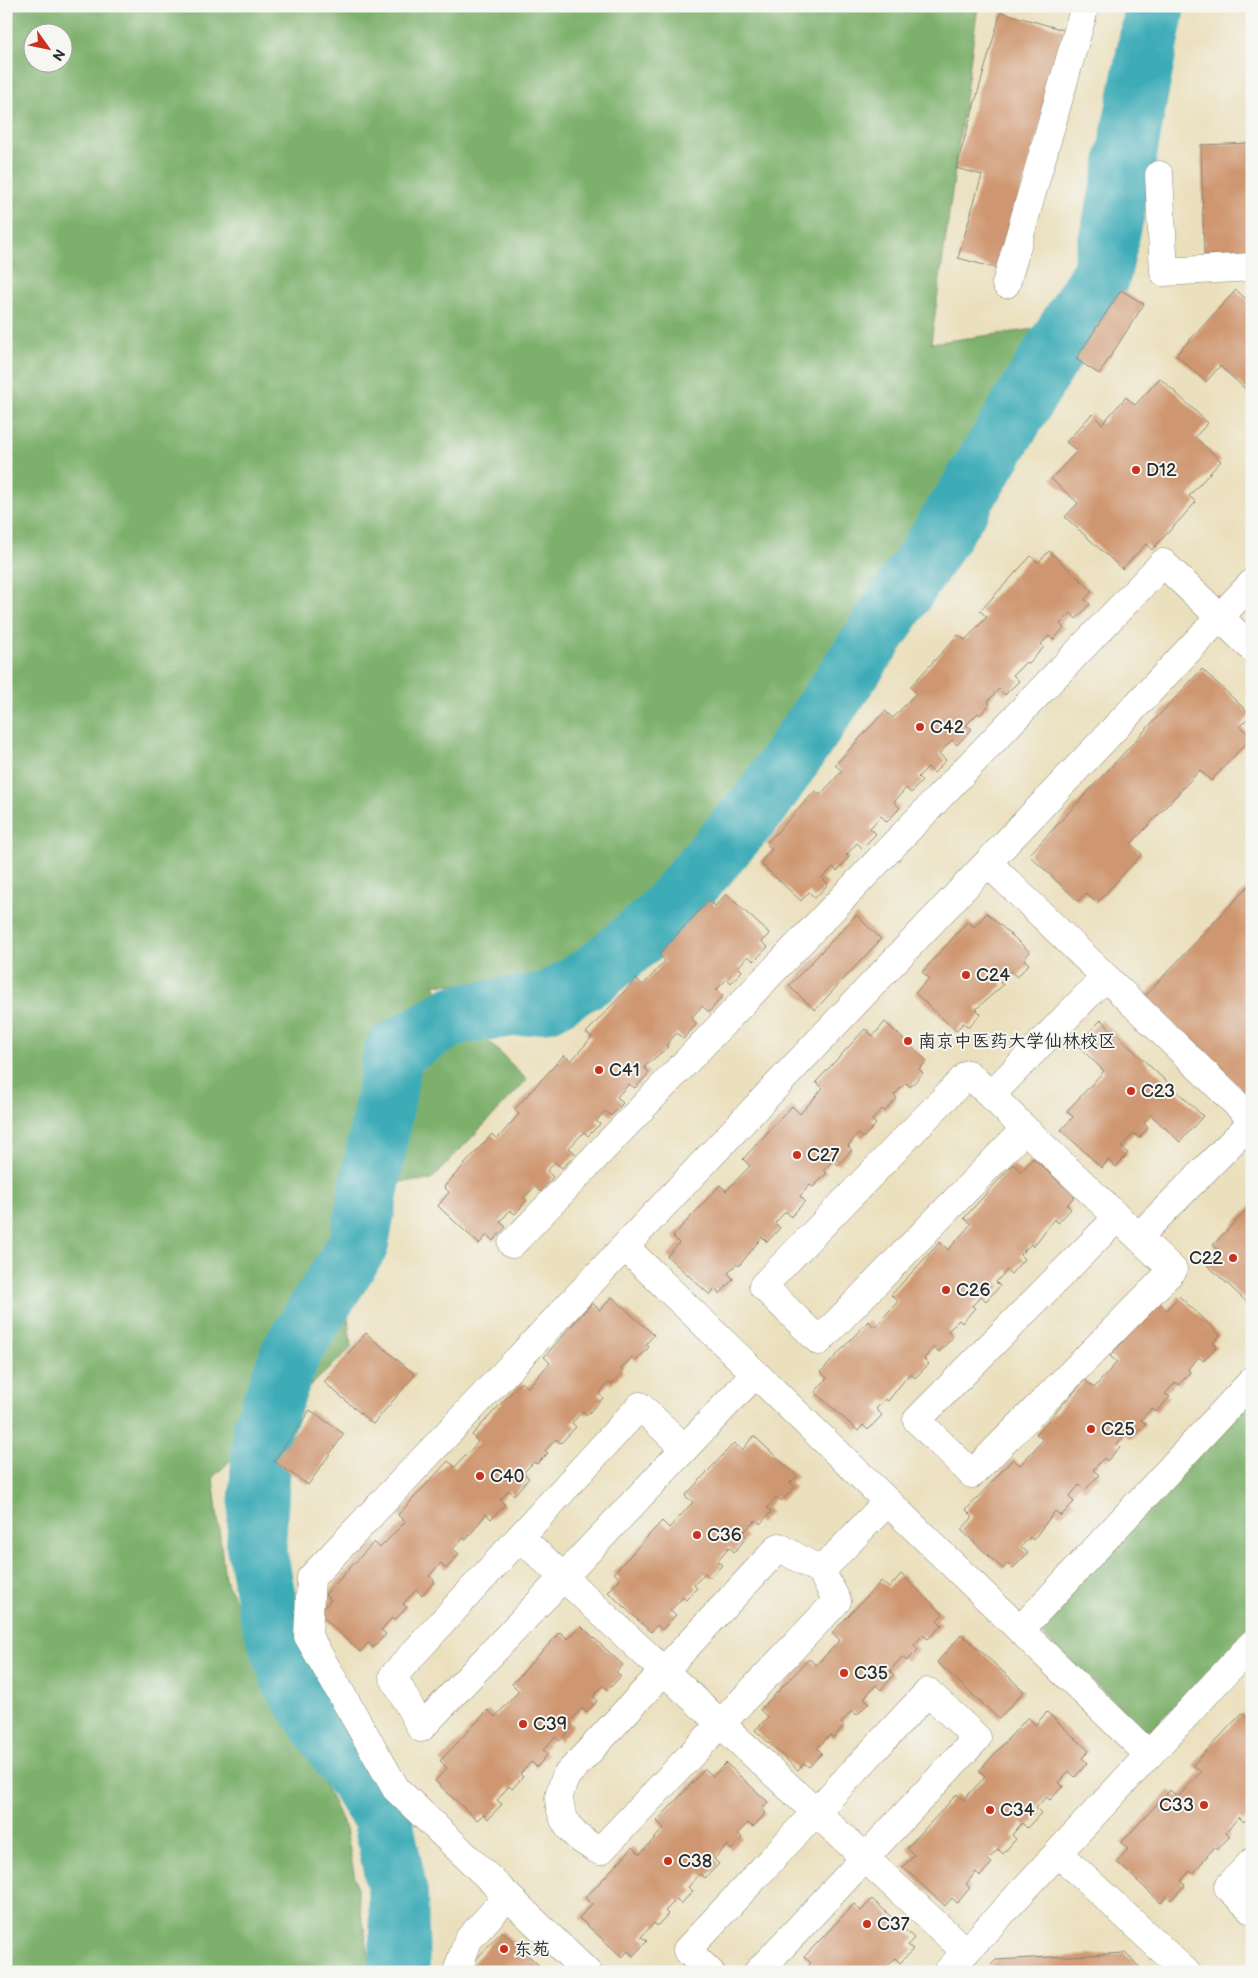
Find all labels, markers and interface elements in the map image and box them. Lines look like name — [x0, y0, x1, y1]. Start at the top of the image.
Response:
north arrow — [22, 22, 72, 72]
text: N — [48, 46, 68, 64]
place label: D12 — [1146, 460, 1177, 481]
marker: D12 — [1130, 464, 1142, 476]
place label: C42 — [930, 717, 965, 738]
marker: C42 — [914, 721, 926, 733]
place label: C24 — [976, 965, 1010, 986]
marker: C24 — [960, 969, 972, 981]
place label: 南京中医药大学仙林校区 — [918, 1031, 1116, 1052]
marker: 南京中医药大学仙林校区 — [902, 1035, 914, 1047]
place label: C41 — [609, 1060, 640, 1081]
marker: C41 — [593, 1064, 605, 1076]
place label: C23 — [1141, 1081, 1175, 1102]
marker: C23 — [1125, 1085, 1137, 1097]
place label: C27 — [807, 1145, 839, 1166]
marker: C27 — [791, 1149, 803, 1161]
place label: C22 — [1189, 1248, 1223, 1269]
marker: C22 — [1227, 1252, 1239, 1264]
place label: C26 — [956, 1280, 990, 1301]
marker: C26 — [940, 1284, 952, 1296]
place label: C25 — [1101, 1419, 1135, 1440]
marker: C25 — [1085, 1423, 1097, 1435]
place label: C40 — [490, 1466, 524, 1487]
marker: C40 — [474, 1470, 486, 1482]
place label: C36 — [707, 1525, 742, 1546]
marker: C36 — [691, 1529, 703, 1541]
place label: C35 — [854, 1663, 888, 1684]
marker: C35 — [838, 1667, 850, 1679]
place label: C39 — [533, 1714, 567, 1735]
marker: C39 — [517, 1718, 529, 1730]
place label: C33 — [1159, 1795, 1194, 1816]
marker: C33 — [1198, 1799, 1210, 1811]
place label: C34 — [1000, 1800, 1035, 1821]
marker: C34 — [984, 1804, 996, 1816]
place label: C38 — [678, 1851, 712, 1872]
marker: C38 — [662, 1855, 674, 1867]
place label: C37 — [877, 1914, 910, 1935]
marker: C37 — [861, 1918, 873, 1930]
place label: 东苑 — [514, 1939, 550, 1960]
marker: 东苑 — [498, 1943, 510, 1955]

